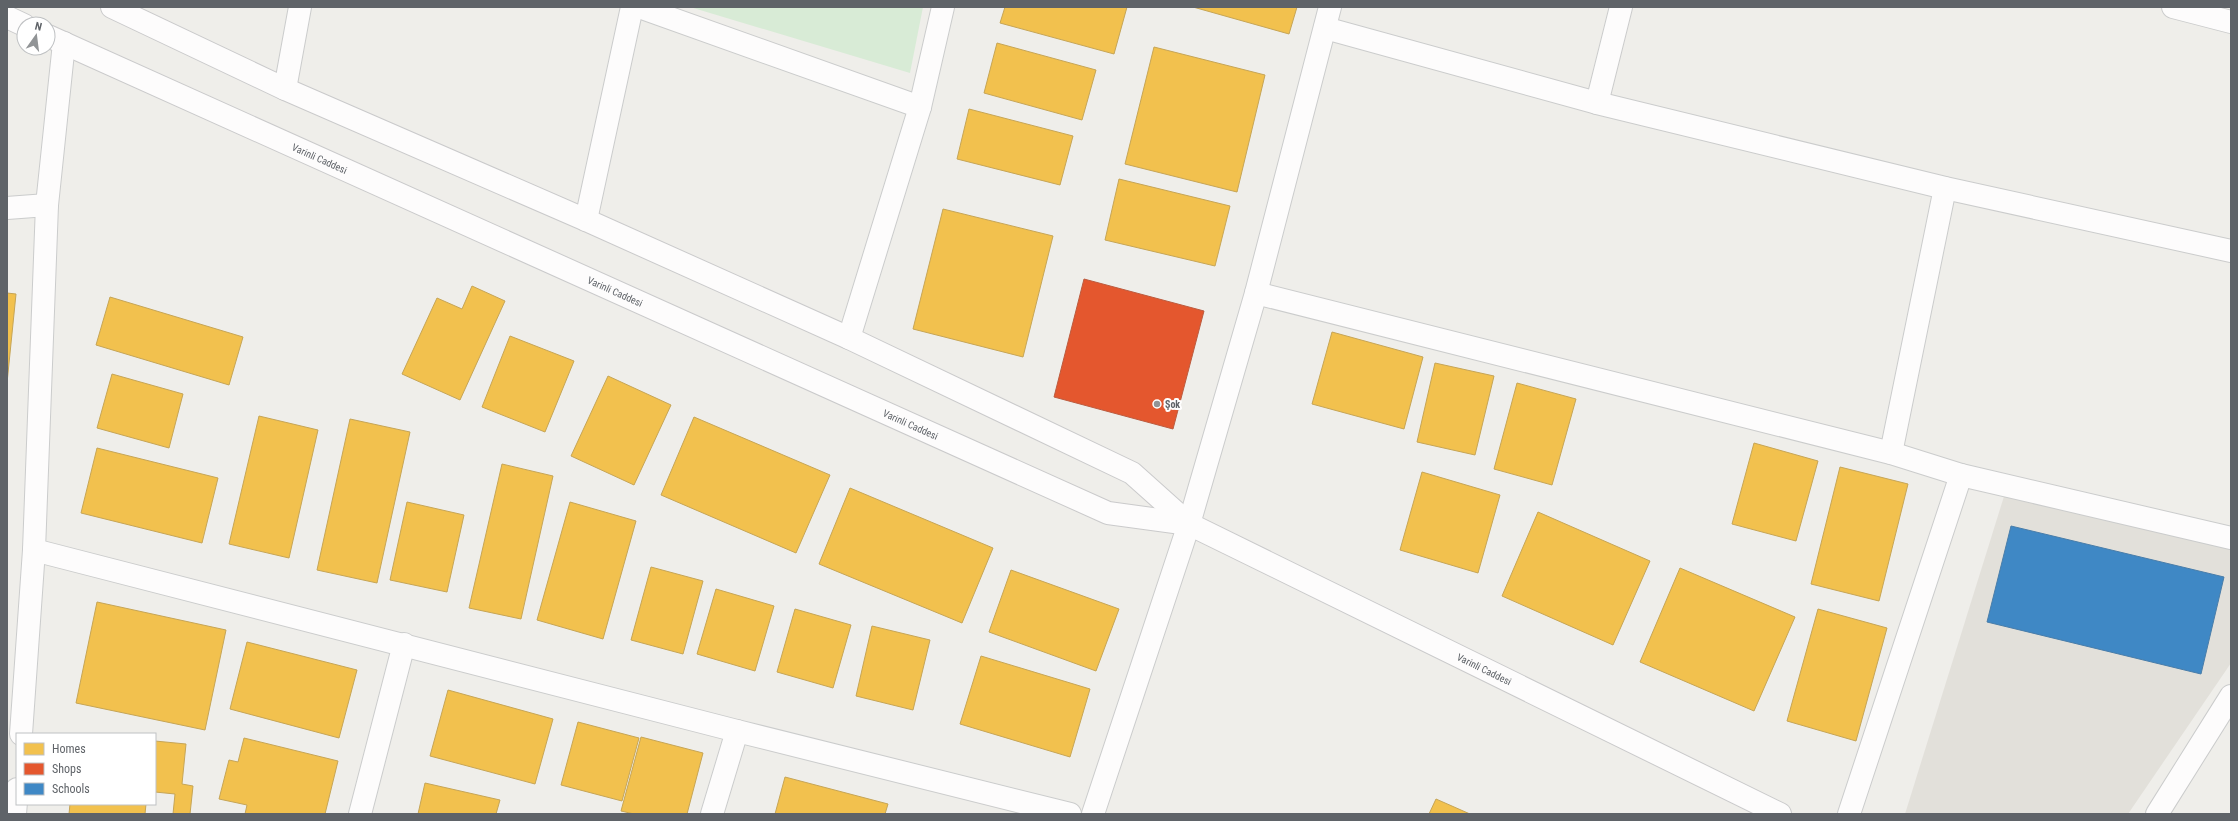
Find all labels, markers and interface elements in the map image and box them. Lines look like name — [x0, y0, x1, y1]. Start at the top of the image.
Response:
north arrow — [16, 16, 56, 56]
text: N — [33, 20, 43, 34]
street label: Varinli Caddesi — [290, 141, 349, 175]
street label: Varinli Caddesi — [586, 274, 644, 308]
marker: Şok — [1152, 399, 1162, 409]
place label: Şok — [1165, 399, 1180, 410]
street label: Varinli Caddesi — [881, 407, 940, 441]
street label: Varinli Caddesi — [1455, 651, 1513, 687]
legend — [16, 733, 156, 805]
text: Homes — [52, 742, 86, 756]
text: Shops — [52, 762, 81, 776]
text: Schools — [52, 782, 90, 796]

